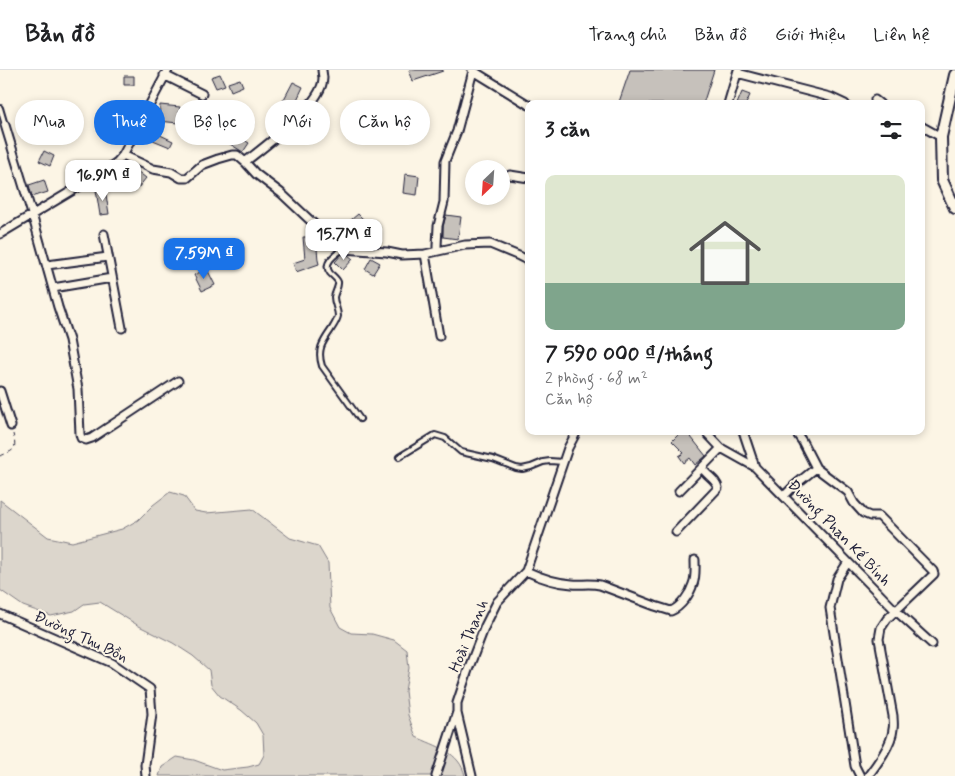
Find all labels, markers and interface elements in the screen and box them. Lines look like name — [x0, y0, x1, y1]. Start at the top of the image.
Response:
text: Bản đồ — [25, 19, 95, 50]
text: Trang chủ — [589, 23, 667, 47]
text: Bản đồ — [695, 23, 747, 47]
text: Giới thiệu — [775, 23, 845, 47]
text: Liên hệ — [873, 23, 930, 47]
chip: Mua — [15, 100, 84, 145]
chip: Thuê — [94, 100, 165, 145]
chip: Bộ lọc — [175, 100, 255, 145]
chip: Mới — [265, 100, 330, 145]
chip: Căn hộ — [340, 100, 430, 145]
text: 3 căn — [545, 116, 590, 144]
icon: filters — [877, 116, 905, 144]
pin: 16.9M ₫ — [57, 160, 149, 202]
north arrow — [465, 160, 510, 205]
map controls — [465, 160, 510, 205]
text: 16.9M ₫ — [76, 165, 130, 186]
icon: home — [680, 208, 770, 298]
pin: 15.7M ₫ — [298, 218, 390, 261]
text: 15.7M ₫ — [316, 224, 372, 245]
pin: 7.59M ₫ — [158, 238, 250, 280]
text: 7.59M ₫ — [175, 243, 233, 264]
text: 7 590 000 ₫/tháng — [545, 340, 713, 368]
text: 2 phòng · 68 m² — [545, 368, 648, 389]
text: Căn hộ — [545, 389, 593, 410]
street label: Đường Phan Kế Bính — [782, 475, 895, 592]
street label: Hoài Thanh — [444, 596, 494, 676]
street label: Đường Thu Bồn — [30, 606, 131, 669]

